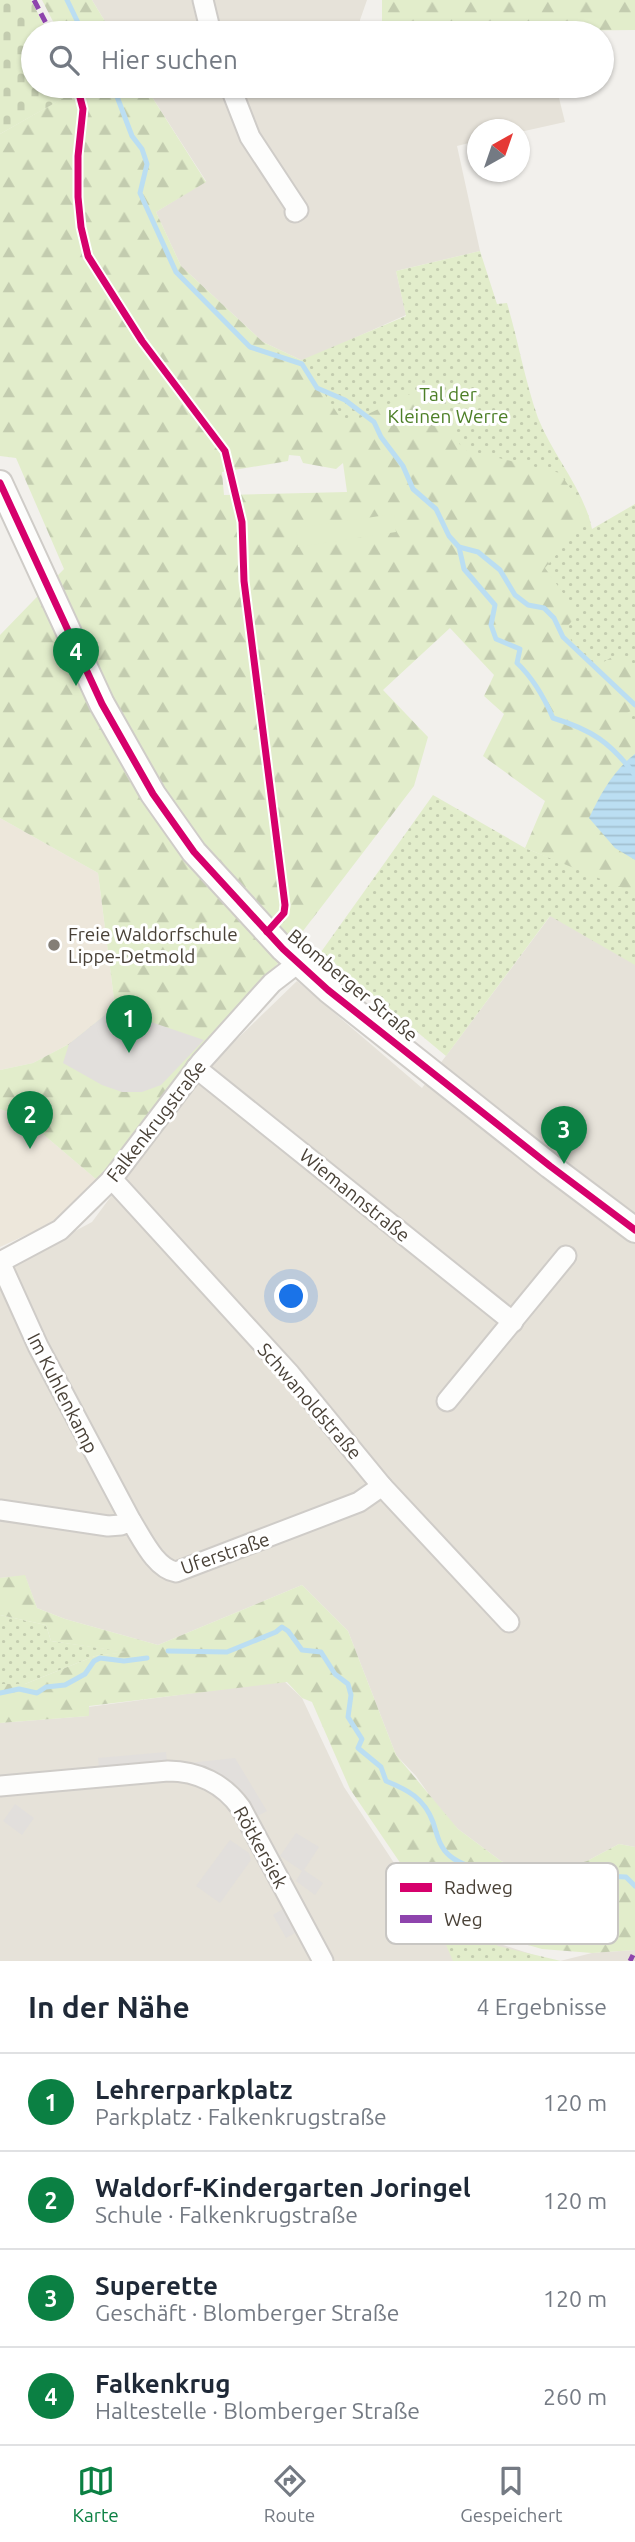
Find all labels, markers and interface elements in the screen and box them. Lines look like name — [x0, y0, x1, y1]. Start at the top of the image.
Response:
search box — [21, 21, 614, 98]
icon: search — [45, 41, 83, 79]
text: Hier suchen — [101, 45, 238, 74]
north arrow — [467, 119, 530, 182]
park label: Tal der Kleinen Werre — [388, 383, 508, 427]
pin: 4 — [53, 628, 99, 686]
place label: Freie Waldorfschule Lippe-Detmold — [68, 923, 238, 967]
street label: Blomberger Straße — [284, 924, 422, 1046]
marker: Freie Waldorfschule Lippe-Detmold — [46, 937, 62, 953]
pin: 1 — [106, 995, 152, 1053]
street label: Falkenkrugstraße — [102, 1056, 210, 1186]
pin: 2 — [7, 1091, 53, 1149]
pin: 3 — [541, 1106, 587, 1164]
street label: Wiemannstraße — [295, 1144, 415, 1246]
your location — [274, 1279, 308, 1313]
street label: Im Kuhlenkamp — [23, 1329, 103, 1457]
street label: Schwanoldstraße — [254, 1338, 366, 1464]
street label: Uferstraße — [178, 1528, 272, 1578]
street label: Rötkersiek — [229, 1802, 293, 1892]
legend — [386, 1863, 618, 1944]
text: Radweg — [444, 1876, 513, 1898]
text: Weg — [444, 1908, 483, 1930]
text: In der Nähe — [28, 1990, 190, 2024]
text: 4 Ergebnisse — [476, 1994, 607, 2019]
text: Lehrerparkplatz — [95, 2075, 292, 2104]
text: 1 — [45, 2090, 57, 2115]
text: 120 m — [543, 2090, 607, 2115]
text: Parkplatz · Falkenkrugstraße — [95, 2104, 387, 2129]
text: Waldorf-Kindergarten Joringel — [95, 2173, 471, 2202]
text: 2 — [45, 2188, 57, 2213]
text: 120 m — [543, 2188, 607, 2213]
text: Schule · Falkenkrugstraße — [95, 2202, 358, 2227]
text: Superette — [95, 2271, 218, 2300]
text: 3 — [45, 2286, 57, 2311]
text: 120 m — [543, 2286, 607, 2311]
text: Geschäft · Blomberger Straße — [95, 2300, 399, 2325]
text: Falkenkrug — [95, 2369, 231, 2398]
text: 4 — [45, 2384, 57, 2409]
text: 260 m — [543, 2384, 607, 2409]
text: Haltestelle · Blomberger Straße — [95, 2398, 420, 2423]
tab: Karte — [72, 2462, 119, 2526]
tab: Route — [264, 2462, 315, 2526]
tab: Gespeichert — [460, 2462, 563, 2526]

